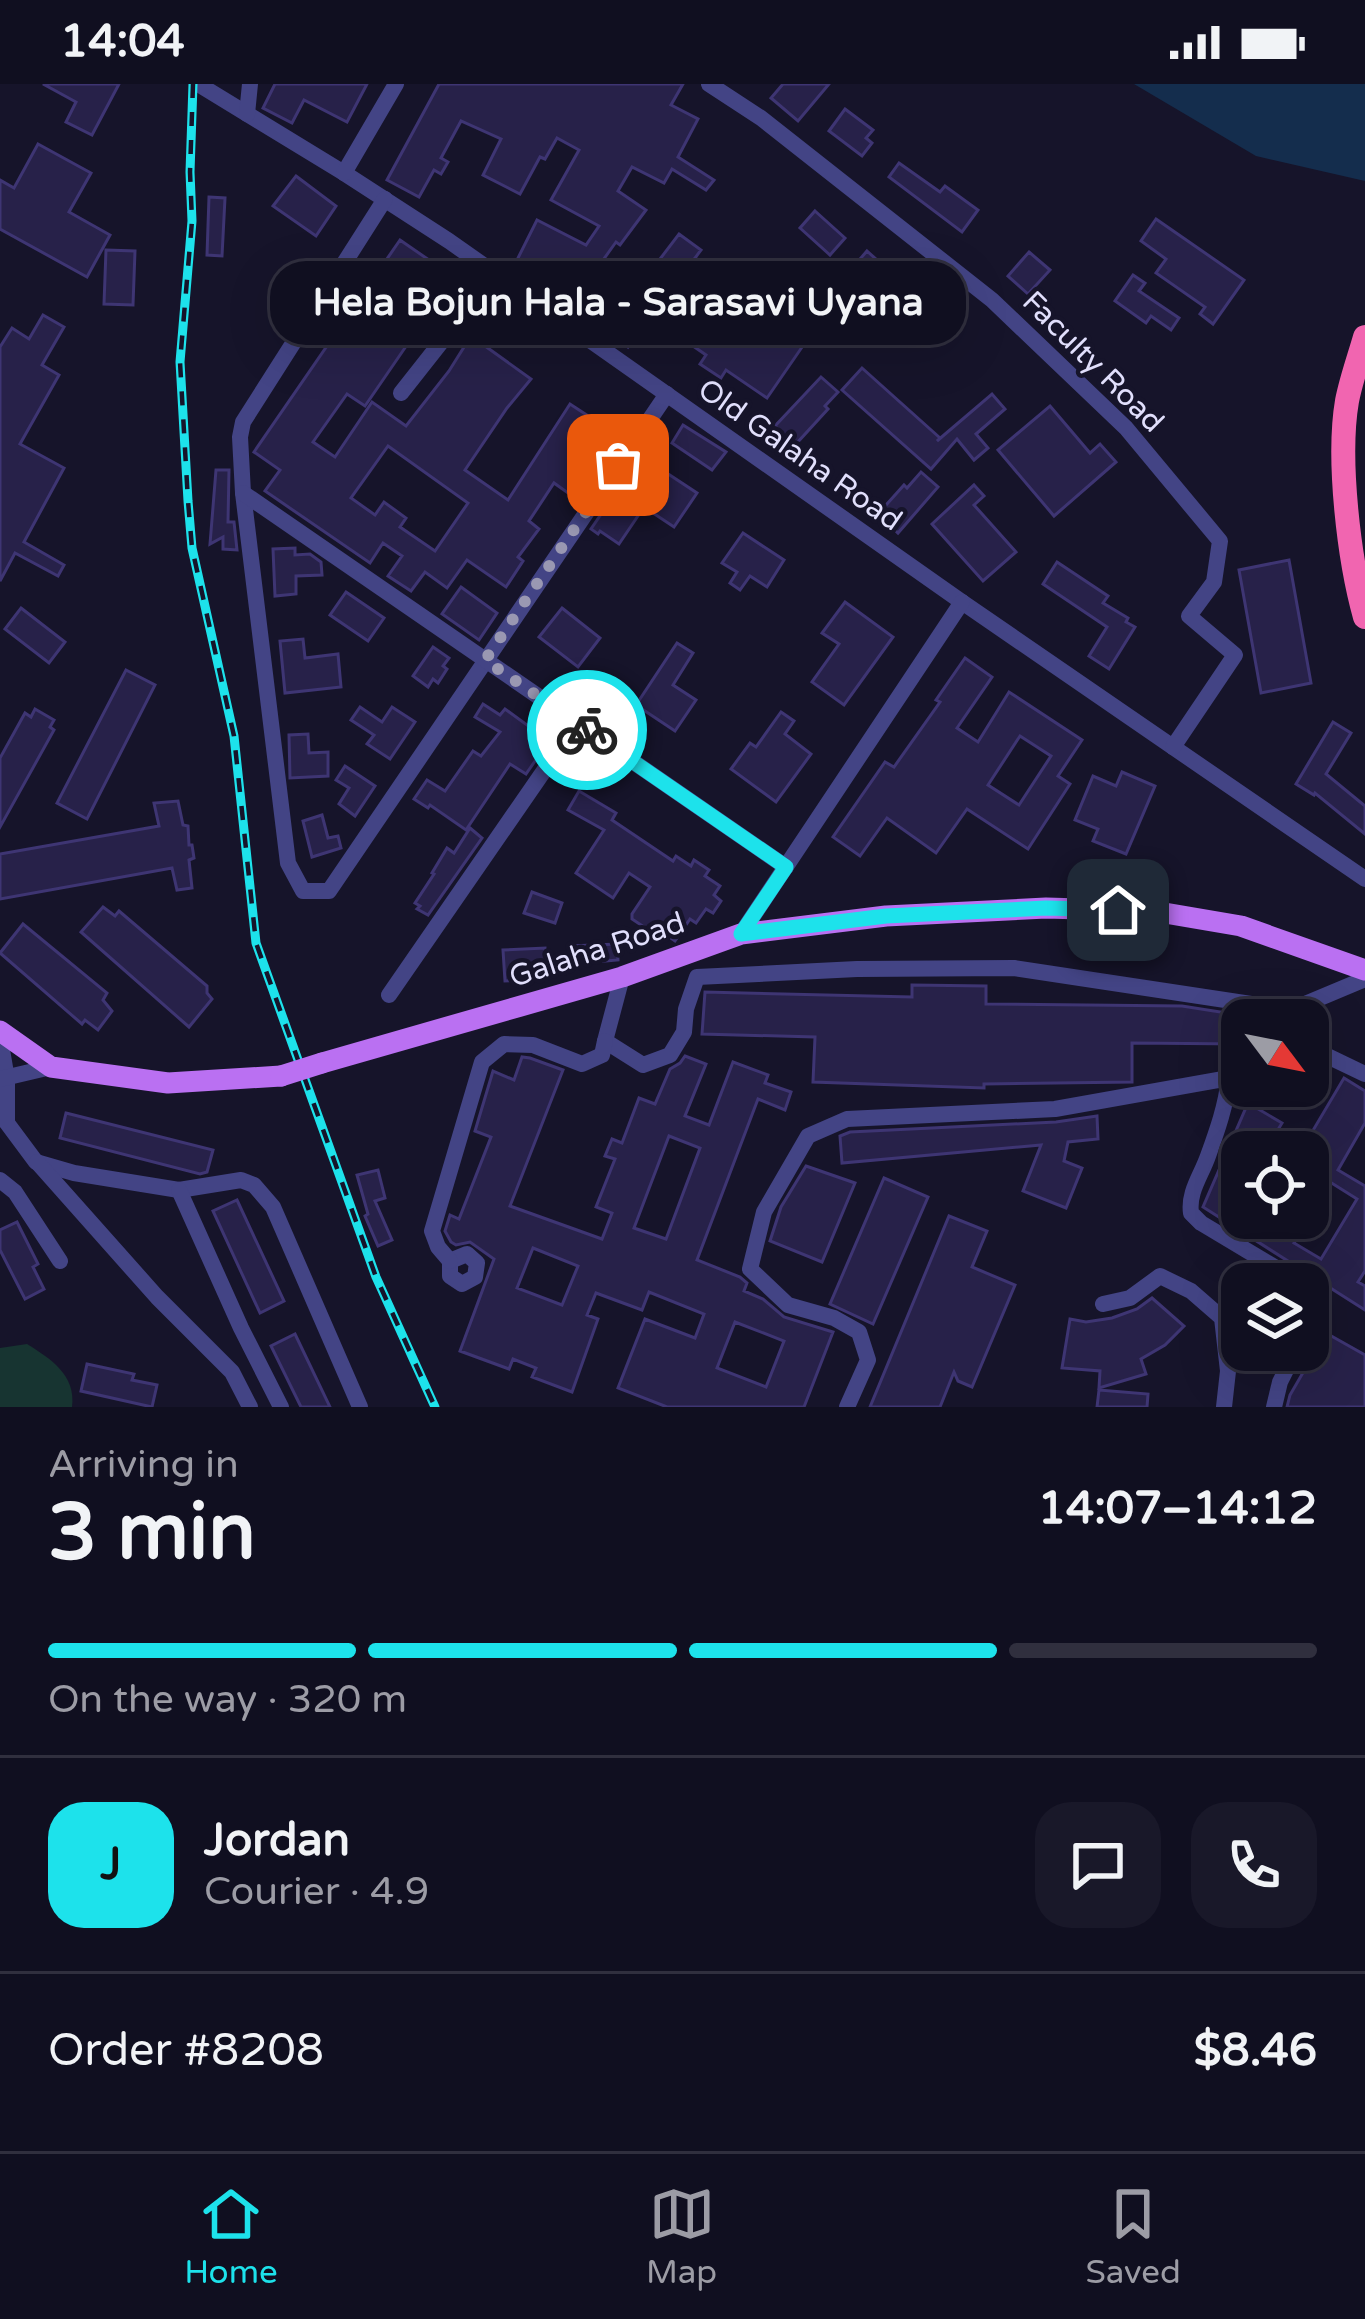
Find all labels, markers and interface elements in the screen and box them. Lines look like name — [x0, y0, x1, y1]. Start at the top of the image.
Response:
text: 14:04 — [60, 15, 185, 69]
callout: Hela Bojun Hala - Sarasavi Uyana — [270, 261, 966, 345]
text: Hela Bojun Hala - Sarasavi Uyana — [312, 279, 924, 326]
street label: Faculty Road — [1014, 283, 1172, 441]
street label: Old Galaha Road — [691, 371, 909, 539]
pin — [567, 414, 669, 516]
icon: bag — [585, 432, 651, 498]
courier — [527, 670, 647, 790]
icon: bike — [554, 697, 620, 763]
pin — [1067, 859, 1169, 961]
icon: home — [1085, 877, 1151, 943]
street label: Galaha Road — [505, 904, 689, 996]
north arrow — [1221, 999, 1329, 1107]
map controls — [1221, 999, 1329, 1371]
button: locate — [1221, 1131, 1329, 1239]
button: layers — [1221, 1263, 1329, 1371]
text: Arriving in — [48, 1441, 239, 1488]
text: 14:07–14:12 — [1038, 1482, 1317, 1536]
text: 3 min — [48, 1486, 256, 1580]
text: On the way · 320 m — [48, 1676, 407, 1723]
button: chat — [1035, 1802, 1161, 1928]
button: phone — [1191, 1802, 1317, 1928]
text: Jordan — [204, 1814, 350, 1868]
text: J — [101, 1838, 121, 1892]
text: Courier · 4.9 — [204, 1868, 429, 1915]
text: Order #8208 — [48, 2024, 324, 2078]
text: $8.46 — [1194, 2024, 1317, 2078]
tab: Home — [184, 2181, 278, 2292]
tab: Map — [646, 2181, 717, 2292]
tab: Saved — [1085, 2181, 1181, 2292]

